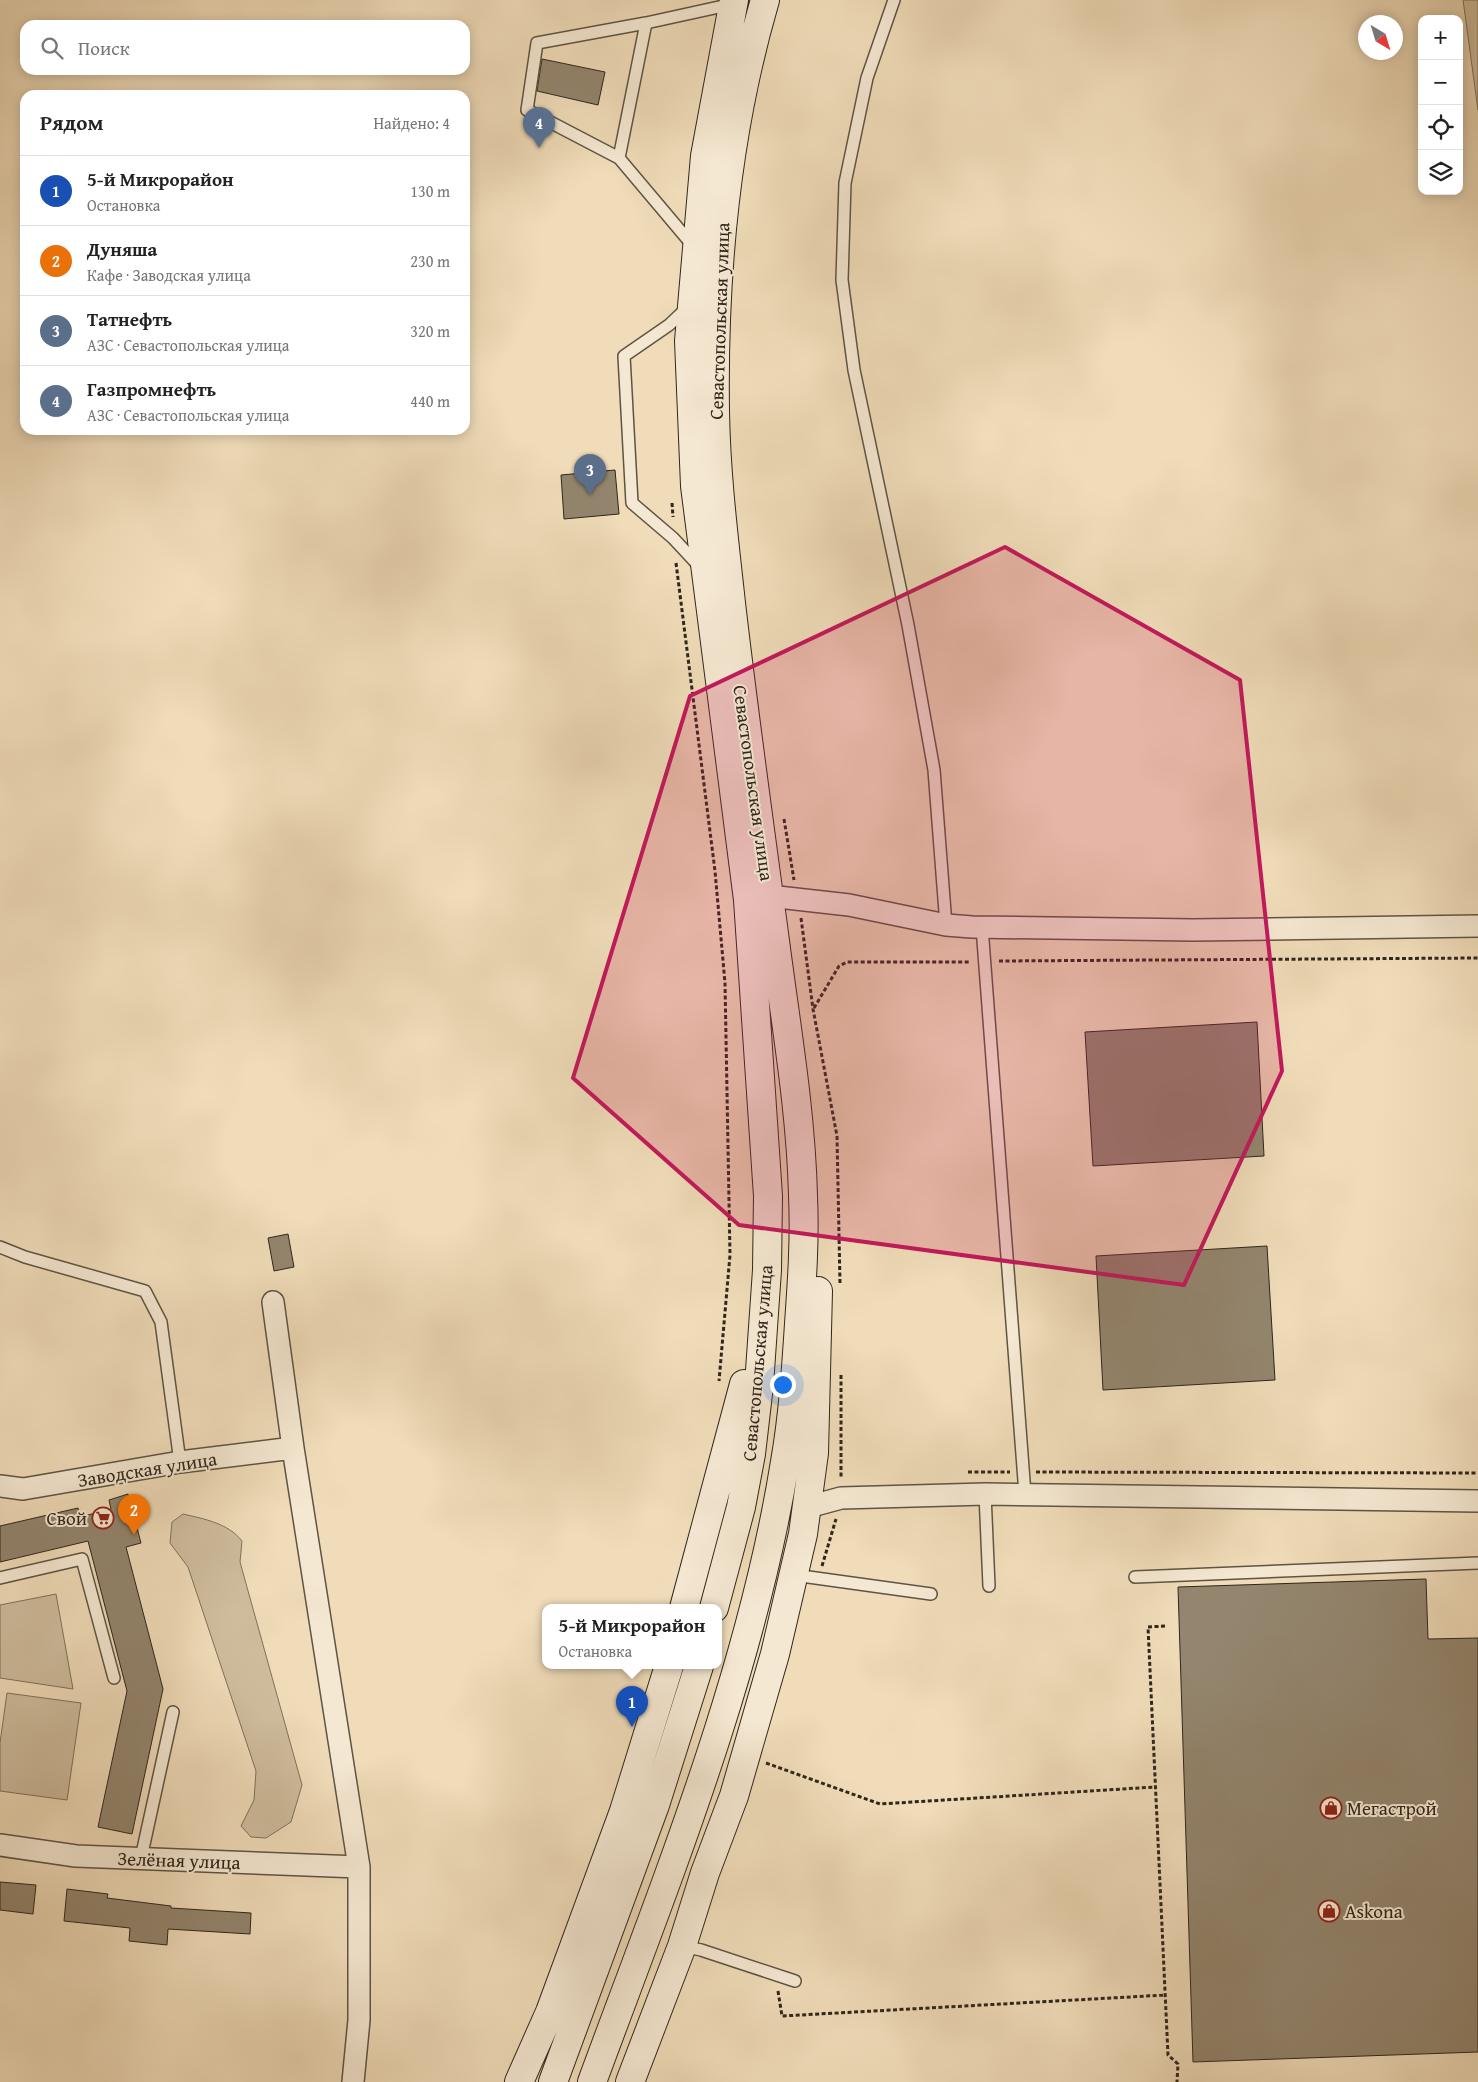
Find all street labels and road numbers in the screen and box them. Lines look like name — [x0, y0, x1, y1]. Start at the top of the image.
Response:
street label: Севастопольская улица — [702, 222, 736, 420]
street label: Севастопольская улица — [726, 683, 782, 883]
street label: Севастопольская улица — [734, 1264, 780, 1462]
street label: Заводская улица — [75, 1444, 219, 1494]
street label: Зелёная улица — [117, 1844, 241, 1876]

